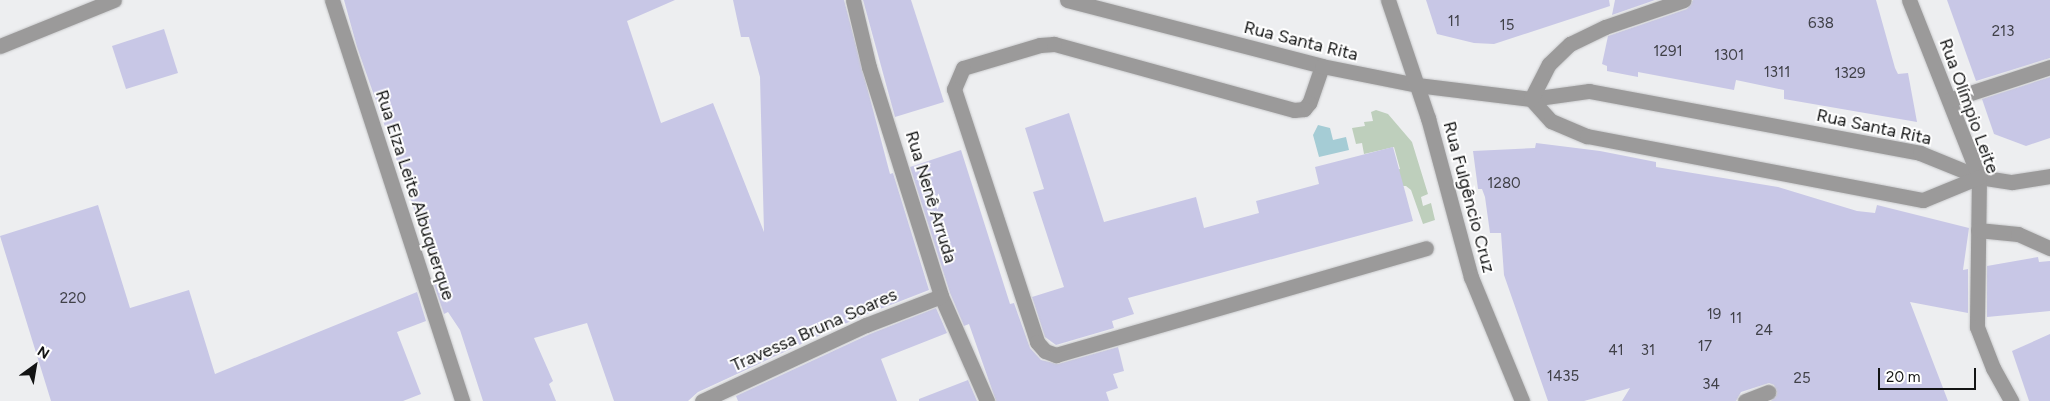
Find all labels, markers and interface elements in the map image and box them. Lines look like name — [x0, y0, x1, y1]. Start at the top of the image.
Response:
house number: 11 — [1448, 13, 1460, 31]
house number: 638 — [1808, 15, 1834, 33]
street label: Rua Santa Rita — [1242, 16, 1360, 66]
house number: 15 — [1500, 17, 1514, 35]
house number: 213 — [1992, 23, 2014, 41]
street label: Rua Olímpio Leite — [1935, 36, 2003, 176]
house number: 1291 — [1653, 43, 1683, 61]
house number: 1301 — [1714, 47, 1744, 65]
house number: 1311 — [1764, 64, 1790, 82]
house number: 1329 — [1834, 65, 1866, 83]
street label: Rua Elza Leite Albuquerque — [371, 87, 459, 303]
street label: Rua Santa Rita — [1815, 104, 1933, 150]
street label: Rua Fulgêncio Cruz — [1438, 119, 1500, 275]
street label: Rua Nenê Arruda — [901, 128, 961, 266]
house number: 1280 — [1487, 175, 1521, 193]
street label: Travessa Bruna Soares — [728, 284, 900, 376]
house number: 220 — [60, 290, 86, 308]
house number: 19 — [1707, 306, 1721, 324]
house number: 11 — [1730, 310, 1742, 328]
house number: 24 — [1755, 322, 1773, 340]
house number: 17 — [1698, 338, 1712, 356]
north arrow — [10, 341, 60, 391]
house number: 41 — [1608, 342, 1624, 360]
house number: 31 — [1641, 342, 1655, 360]
text: N — [34, 343, 52, 363]
scale bar — [1880, 358, 1978, 390]
house number: 1435 — [1547, 368, 1579, 386]
text: 20 m — [1886, 368, 1920, 386]
house number: 25 — [1793, 370, 1811, 388]
house number: 34 — [1702, 376, 1720, 394]

